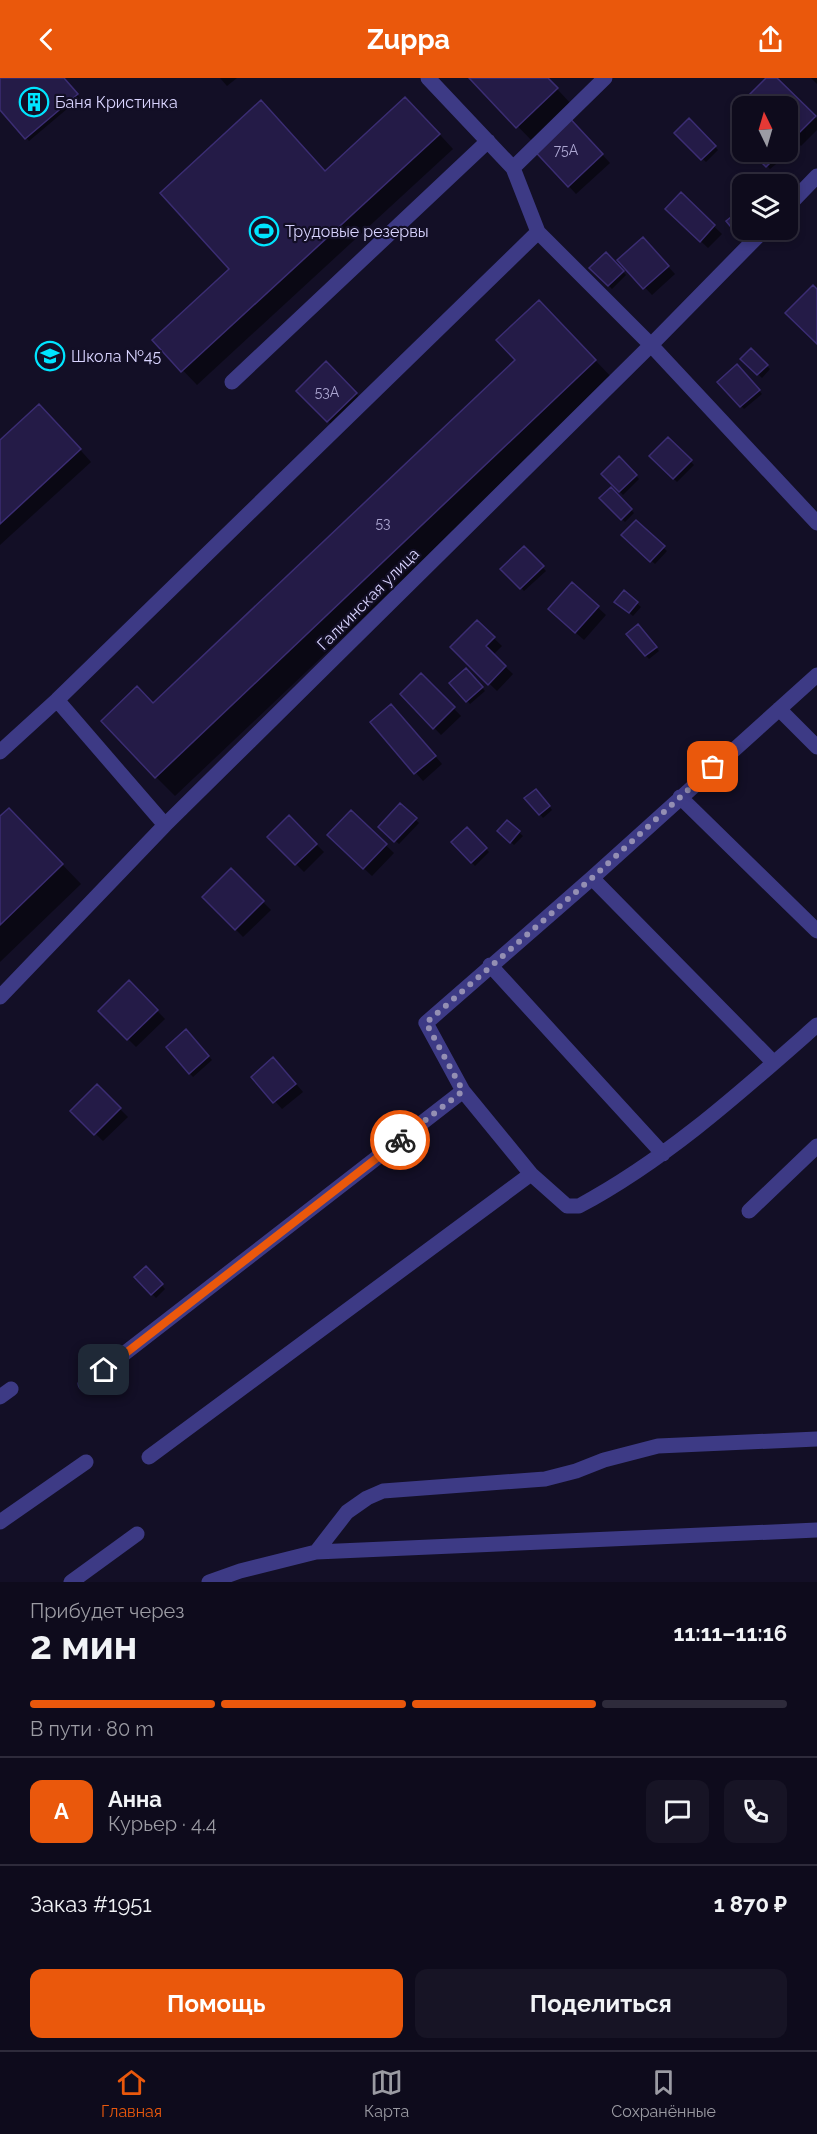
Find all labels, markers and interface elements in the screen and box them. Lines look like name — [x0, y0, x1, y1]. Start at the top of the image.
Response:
icon: back — [30, 23, 63, 56]
icon: share — [754, 23, 787, 56]
text: Zuppa — [367, 24, 450, 55]
building icon: Баня Кристинка — [18, 86, 50, 118]
place label: Баня Кристинка — [55, 93, 178, 112]
north arrow — [732, 96, 798, 162]
map controls — [732, 96, 798, 240]
house number: 75А — [554, 142, 579, 158]
button: layers — [732, 174, 798, 240]
sports icon: Трудовые резервы — [248, 215, 280, 247]
place label: Трудовые резервы — [285, 222, 429, 241]
school or university icon: Школа №45 — [34, 340, 66, 372]
place label: Школа №45 — [71, 347, 161, 366]
house number: 53А — [315, 384, 340, 400]
house number: 53 — [375, 515, 391, 531]
street label: Галкинская улица — [313, 544, 423, 654]
pin — [687, 741, 738, 792]
icon: bag — [696, 750, 729, 783]
courier — [370, 1110, 430, 1170]
icon: bike — [384, 1124, 417, 1157]
pin — [78, 1344, 129, 1395]
icon: home — [87, 1353, 120, 1386]
text: Прибудет через — [30, 1599, 184, 1623]
text: 11:11–11:16 — [674, 1620, 787, 1646]
text: 2 мин — [30, 1622, 137, 1668]
text: В пути · 80 m — [30, 1717, 154, 1741]
button: chat — [646, 1780, 709, 1843]
button: phone — [724, 1780, 787, 1843]
text: Анна — [108, 1786, 162, 1812]
text: А — [54, 1798, 69, 1824]
text: Курьер · 4.4 — [108, 1812, 217, 1836]
text: Заказ #1951 — [30, 1891, 152, 1917]
text: 1 870 ₽ — [714, 1891, 787, 1917]
button: Помощь — [30, 1969, 403, 2038]
button: Поделиться — [415, 1969, 787, 2038]
tab: Главная — [101, 2066, 162, 2121]
tab: Карта — [364, 2066, 409, 2121]
tab: Сохранённые — [611, 2066, 716, 2121]

